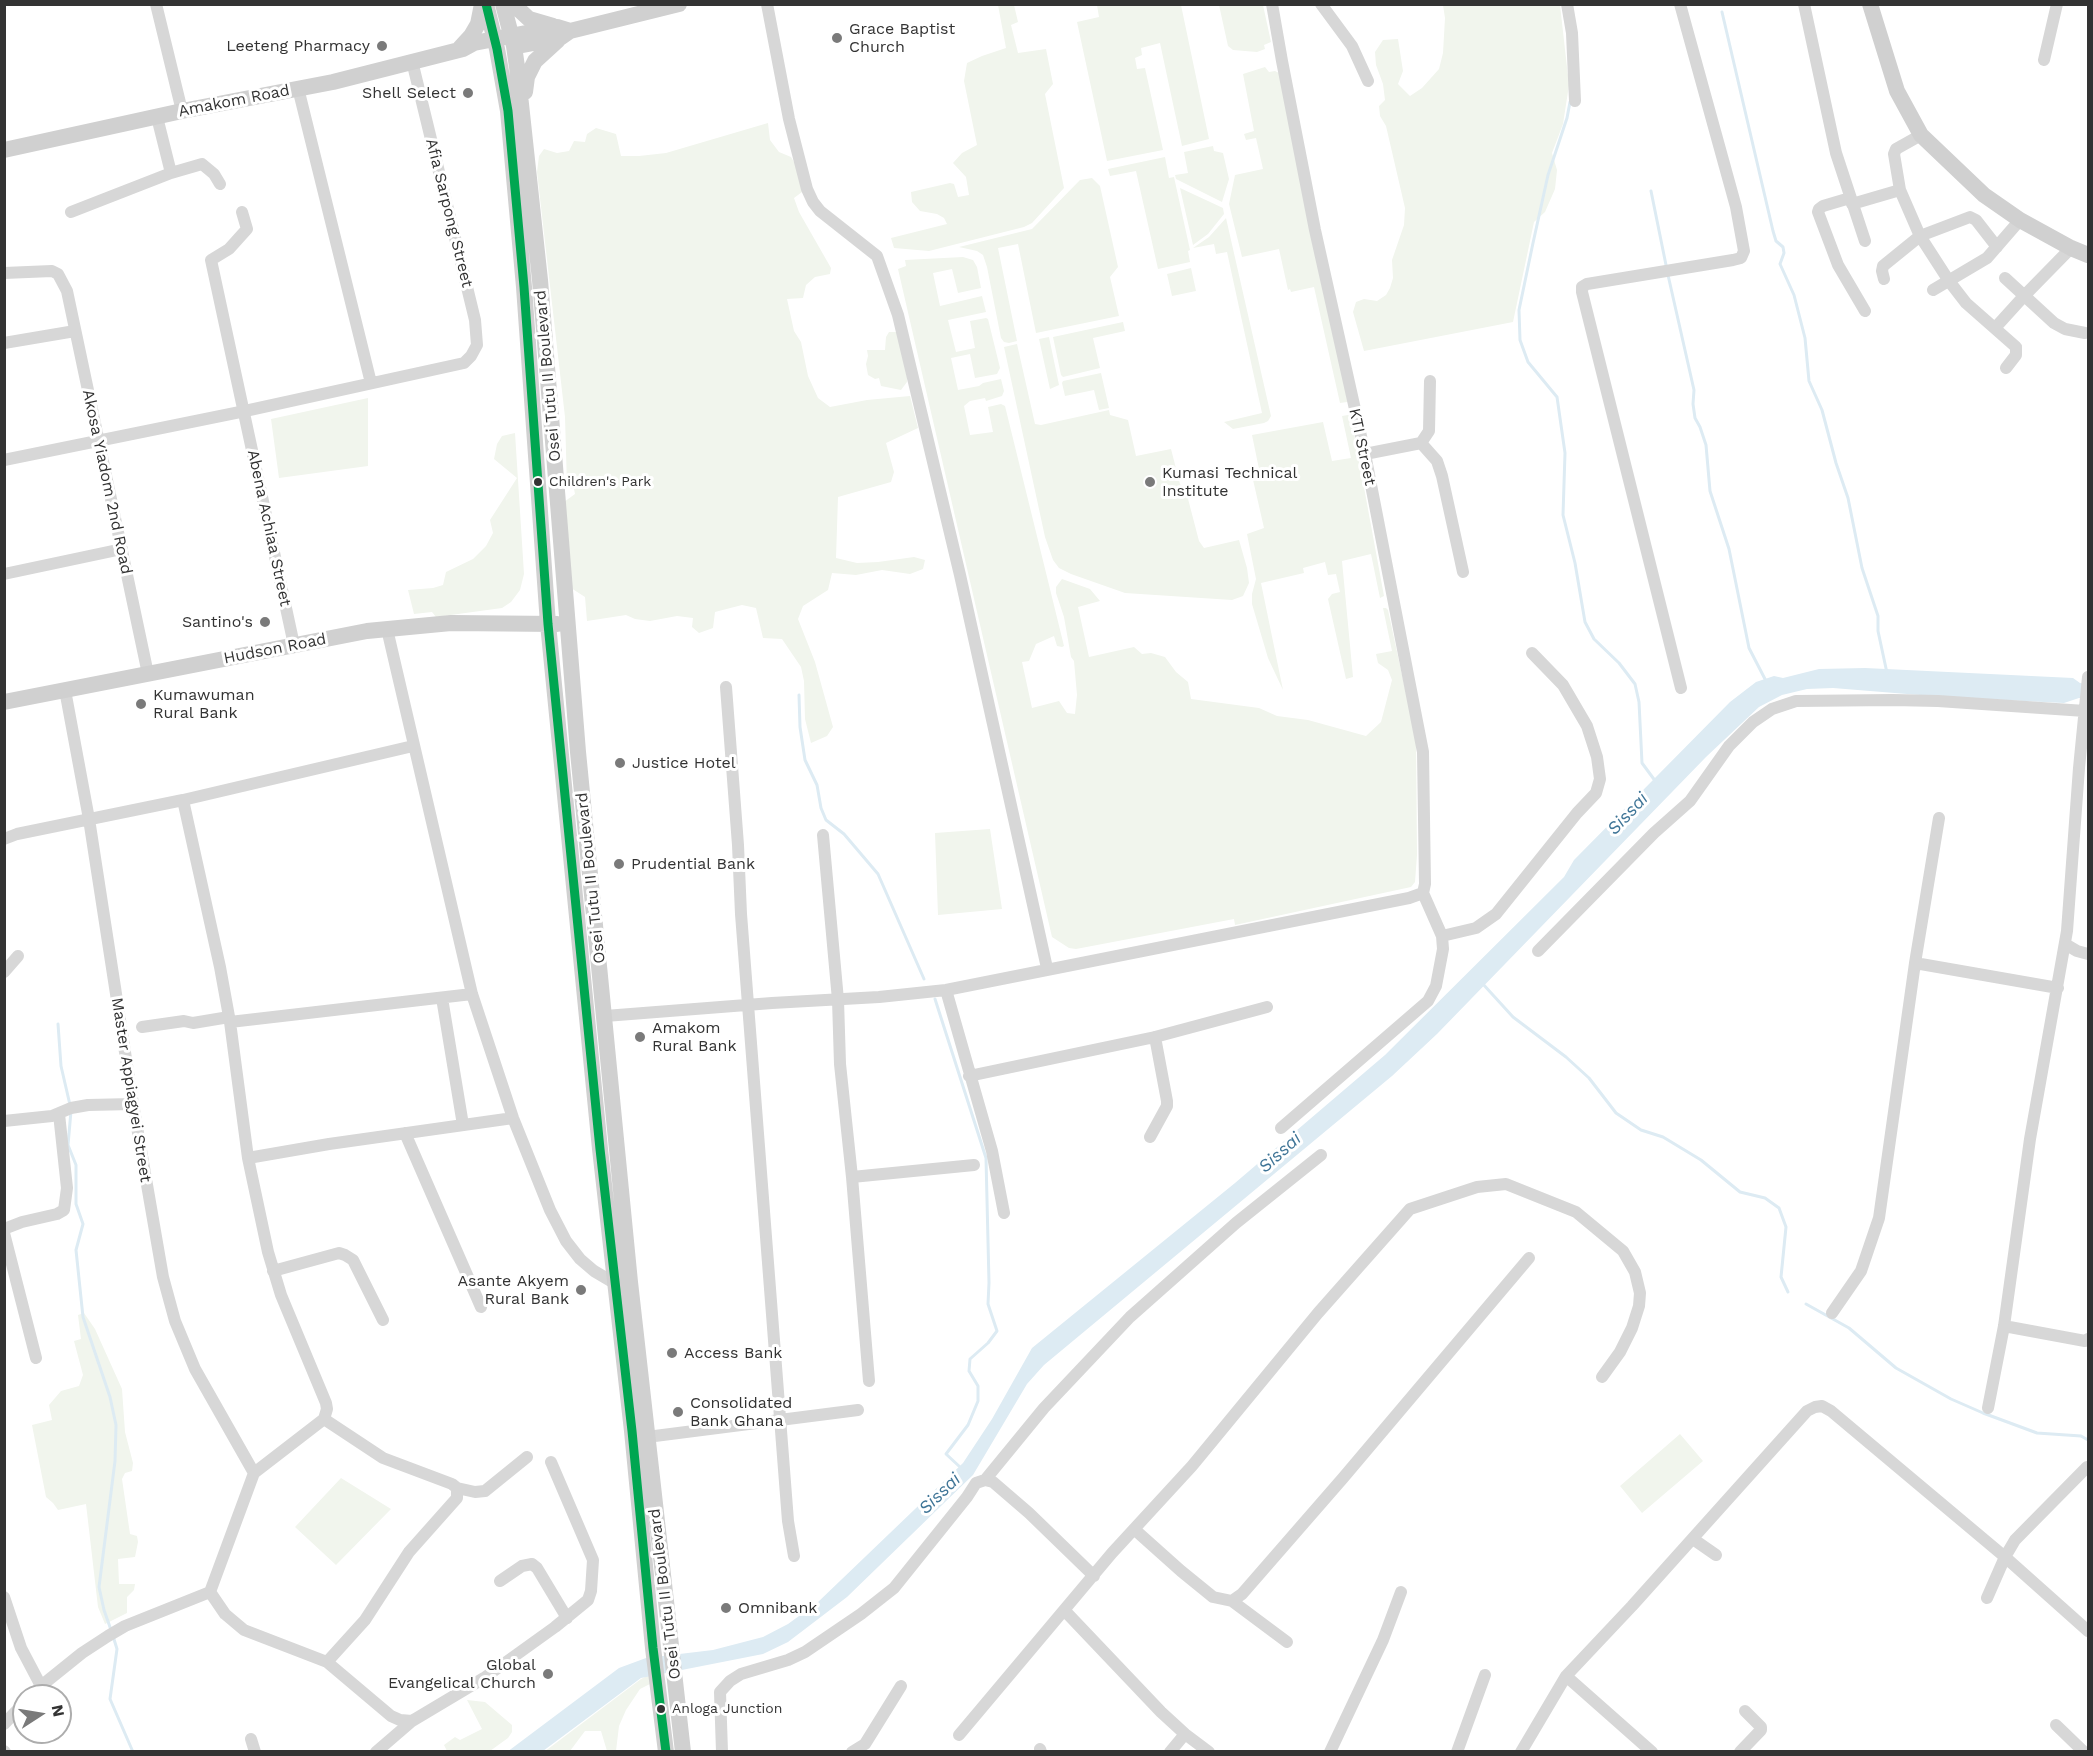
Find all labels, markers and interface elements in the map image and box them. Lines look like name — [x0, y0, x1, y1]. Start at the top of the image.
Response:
place label: Grace Baptist Church — [849, 19, 955, 57]
marker: Grace Baptist Church — [830, 31, 844, 45]
place label: Leeteng Pharmacy — [226, 36, 370, 56]
marker: Leeteng Pharmacy — [375, 39, 389, 53]
street label: Amakom Road — [177, 81, 291, 121]
place label: Shell Select — [362, 83, 456, 103]
marker: Shell Select — [461, 86, 475, 100]
street label: Afia Sarpong Street — [421, 137, 477, 289]
street label: Osei Tutu II Boulevard — [531, 289, 565, 463]
street label: Akosa Yiadom 2nd Road — [78, 388, 136, 576]
street label: KTI Street — [1344, 407, 1380, 487]
street label: Abena Achiaa Street — [243, 448, 295, 608]
place label: Kumasi Technical Institute — [1162, 463, 1297, 501]
place label: Children's Park — [549, 474, 651, 490]
marker: Kumasi Technical Institute — [1143, 475, 1157, 489]
marker: Children's Park — [532, 476, 544, 488]
place label: Santino's — [182, 612, 253, 632]
marker: Santino's — [258, 615, 272, 629]
street label: Hudson Road — [222, 630, 328, 668]
place label: Kumawuman Rural Bank — [153, 685, 255, 723]
marker: Kumawuman Rural Bank — [134, 697, 148, 711]
place label: Justice Hotel — [632, 753, 736, 773]
marker: Justice Hotel — [613, 756, 627, 770]
water label: Sissai — [1603, 788, 1653, 840]
street label: Osei Tutu II Boulevard — [572, 791, 610, 965]
place label: Prudential Bank — [631, 854, 755, 874]
marker: Prudential Bank — [612, 857, 626, 871]
street label: Master Appiagyei Street — [107, 996, 155, 1184]
place label: Amakom Rural Bank — [652, 1018, 737, 1056]
marker: Amakom Rural Bank — [633, 1030, 647, 1044]
water label: Sissai — [1254, 1128, 1306, 1178]
place label: Asante Akyem Rural Bank — [457, 1271, 569, 1309]
marker: Asante Akyem Rural Bank — [574, 1283, 588, 1297]
place label: Access Bank — [684, 1343, 782, 1363]
marker: Access Bank — [665, 1346, 679, 1360]
place label: Consolidated Bank Ghana — [690, 1393, 792, 1431]
marker: Consolidated Bank Ghana — [671, 1405, 685, 1419]
water label: Sissai — [914, 1469, 966, 1519]
street label: Osei Tutu II Boulevard — [645, 1507, 685, 1681]
place label: Omnibank — [738, 1598, 817, 1618]
marker: Omnibank — [719, 1601, 733, 1615]
place label: Global Evangelical Church — [388, 1655, 536, 1693]
marker: Global Evangelical Church — [541, 1667, 555, 1681]
north arrow — [12, 1684, 72, 1744]
place label: Anloga Junction — [672, 1701, 782, 1717]
text: N — [48, 1703, 69, 1718]
marker: Anloga Junction — [655, 1703, 667, 1715]

